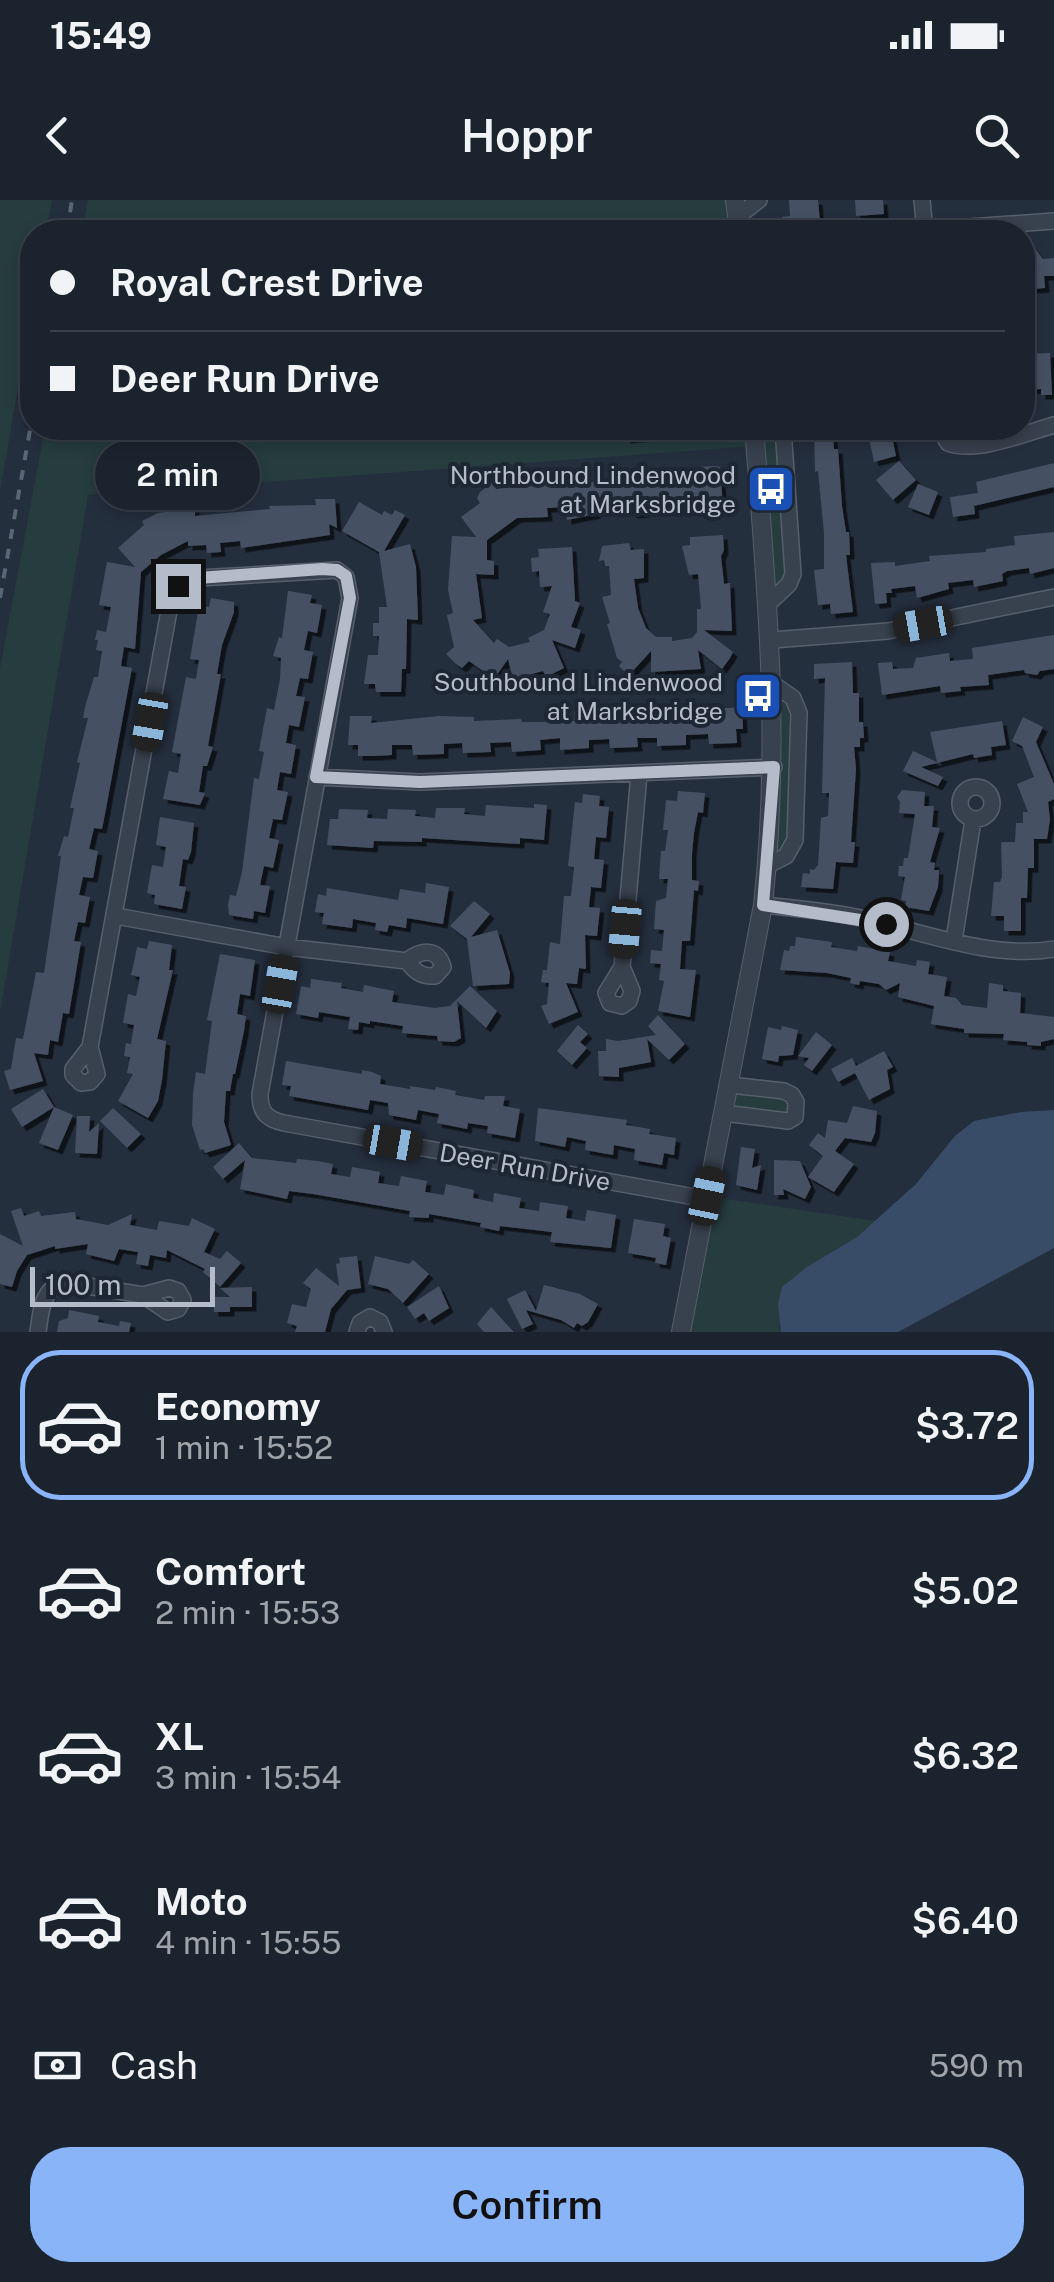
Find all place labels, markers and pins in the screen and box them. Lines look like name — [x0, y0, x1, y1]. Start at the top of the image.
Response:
place label: Northbound Lindenwood at Marksbridge — [450, 460, 736, 519]
bus stop icon: Northbound Lindenwood at Marksbridge — [745, 463, 797, 515]
place label: Southbound Lindenwood at Marksbridge — [434, 667, 723, 726]
bus stop icon: Southbound Lindenwood at Marksbridge — [732, 670, 784, 722]

